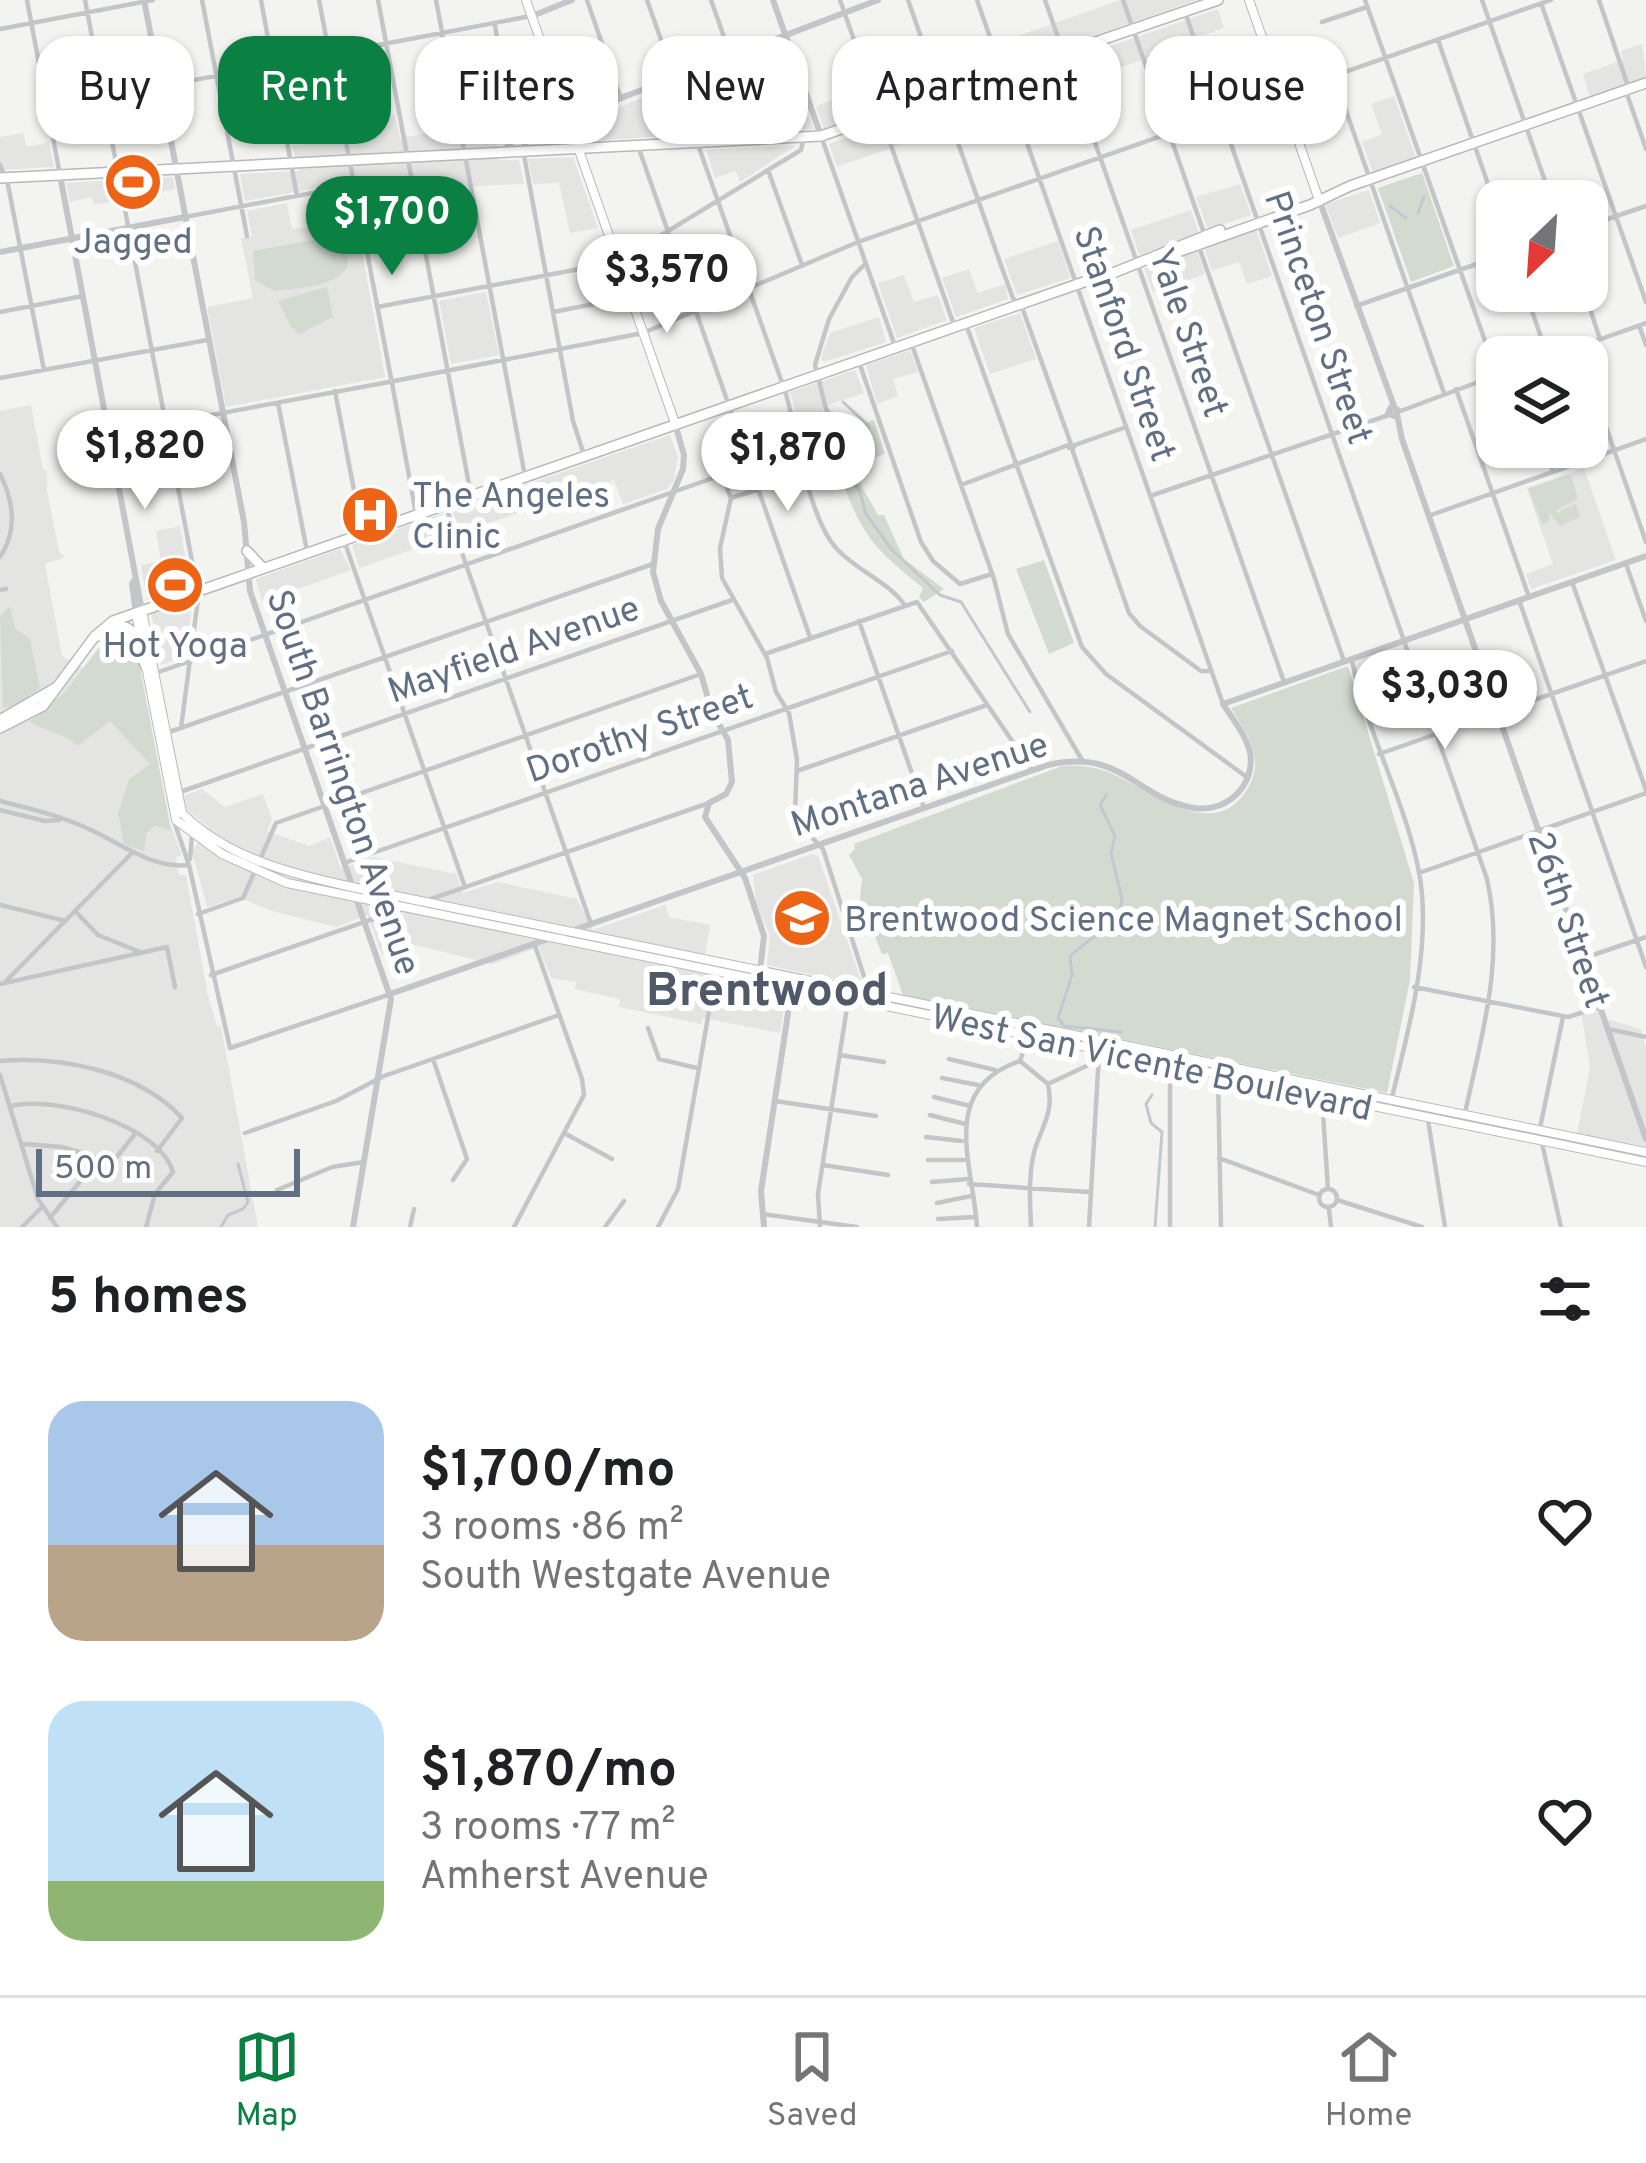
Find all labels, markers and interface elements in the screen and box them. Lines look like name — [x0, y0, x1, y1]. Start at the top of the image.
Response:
chip: Buy — [36, 36, 194, 144]
chip: Rent — [218, 36, 391, 144]
chip: Filters — [415, 36, 618, 144]
chip: New — [642, 36, 808, 144]
chip: Apartment — [832, 36, 1121, 144]
chip: House — [1145, 36, 1347, 144]
sports icon: Jagged — [102, 151, 164, 213]
pin: $1,700 — [294, 176, 490, 278]
north arrow — [1476, 180, 1608, 312]
map controls — [1476, 180, 1608, 468]
street label: Princeton Street — [1251, 186, 1381, 451]
text: $1,700 — [333, 190, 451, 239]
place label: Jagged — [73, 221, 193, 267]
street label: Stanford Street — [1060, 221, 1184, 468]
pin: $3,570 — [569, 234, 765, 336]
street label: Yale Street — [1136, 243, 1237, 424]
text: $3,570 — [604, 248, 730, 297]
button: layers — [1476, 336, 1608, 468]
pin: $1,820 — [47, 410, 243, 512]
pin: $1,870 — [690, 412, 886, 514]
text: $1,820 — [84, 424, 206, 473]
text: $1,870 — [728, 426, 848, 475]
place label: The Angeles Clinic — [412, 475, 610, 562]
hospital icon: The Angeles Clinic — [339, 484, 401, 546]
sports icon: Hot Yoga — [144, 554, 206, 616]
street label: South Barrington Avenue — [254, 584, 429, 982]
street label: Mayfield Avenue — [382, 587, 646, 716]
place label: Hot Yoga — [102, 625, 248, 671]
pin: $3,030 — [1347, 650, 1543, 752]
text: $3,030 — [1380, 664, 1510, 713]
street label: Dorothy Street — [521, 676, 760, 796]
street label: Montana Avenue — [786, 724, 1055, 850]
street label: 26th Street — [1514, 826, 1618, 1015]
school or university icon: Brentwood Science Magnet School — [771, 887, 833, 949]
place label: Brentwood Science Magnet School — [844, 899, 1403, 945]
district label: Brentwood — [646, 963, 888, 1023]
street label: West San Vicente Boulevard — [926, 996, 1376, 1134]
scale bar — [36, 1143, 300, 1196]
text: 500 m — [54, 1149, 152, 1191]
icon: filters — [1532, 1266, 1598, 1332]
text: 5 homes — [48, 1267, 249, 1332]
text: $1,700/mo — [420, 1440, 675, 1505]
icon: home — [144, 1449, 288, 1593]
icon: heart — [1532, 1488, 1598, 1554]
text: 3 rooms · 86 m² — [420, 1505, 684, 1554]
text: South Westgate Avenue — [420, 1554, 831, 1603]
text: $1,870/mo — [420, 1740, 677, 1805]
icon: home — [144, 1749, 288, 1893]
icon: heart — [1532, 1788, 1598, 1854]
text: 3 rooms · 77 m² — [420, 1805, 676, 1854]
text: Amherst Avenue — [420, 1854, 709, 1903]
tab: Map — [234, 2024, 300, 2138]
tab: Saved — [767, 2024, 858, 2138]
tab: Home — [1325, 2024, 1412, 2138]

